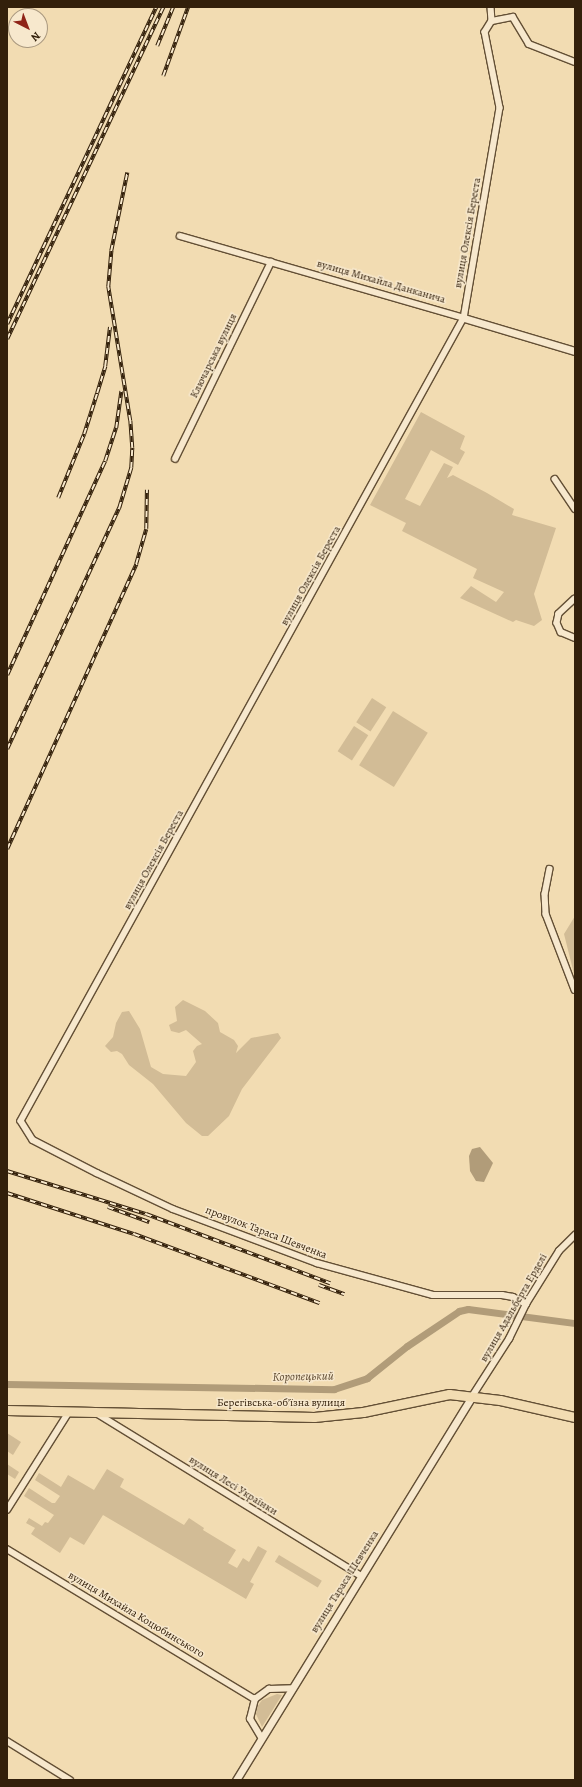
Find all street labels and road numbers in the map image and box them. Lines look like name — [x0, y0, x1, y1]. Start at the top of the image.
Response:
street label: вулиця Олексія Береста — [452, 177, 484, 289]
street label: вулиця Михайла Данканича — [315, 257, 447, 307]
street label: Ключарська вулиця — [188, 312, 240, 400]
street label: вулиця Олексія Береста — [278, 524, 344, 628]
street label: вулиця Олексія Береста — [121, 808, 187, 912]
street label: провулок Тараса Шевченка — [203, 1204, 329, 1262]
street label: вулиця Адальберта Ерделі — [478, 1251, 550, 1365]
street label: Берегівська-обʼїзна вулиця — [217, 1396, 345, 1410]
street label: вулиця Лесі Українки — [186, 1453, 280, 1519]
street label: вулиця Тараса Шевченка — [308, 1528, 382, 1636]
street label: вулиця Михайла Коцюбинського — [65, 1569, 207, 1661]

